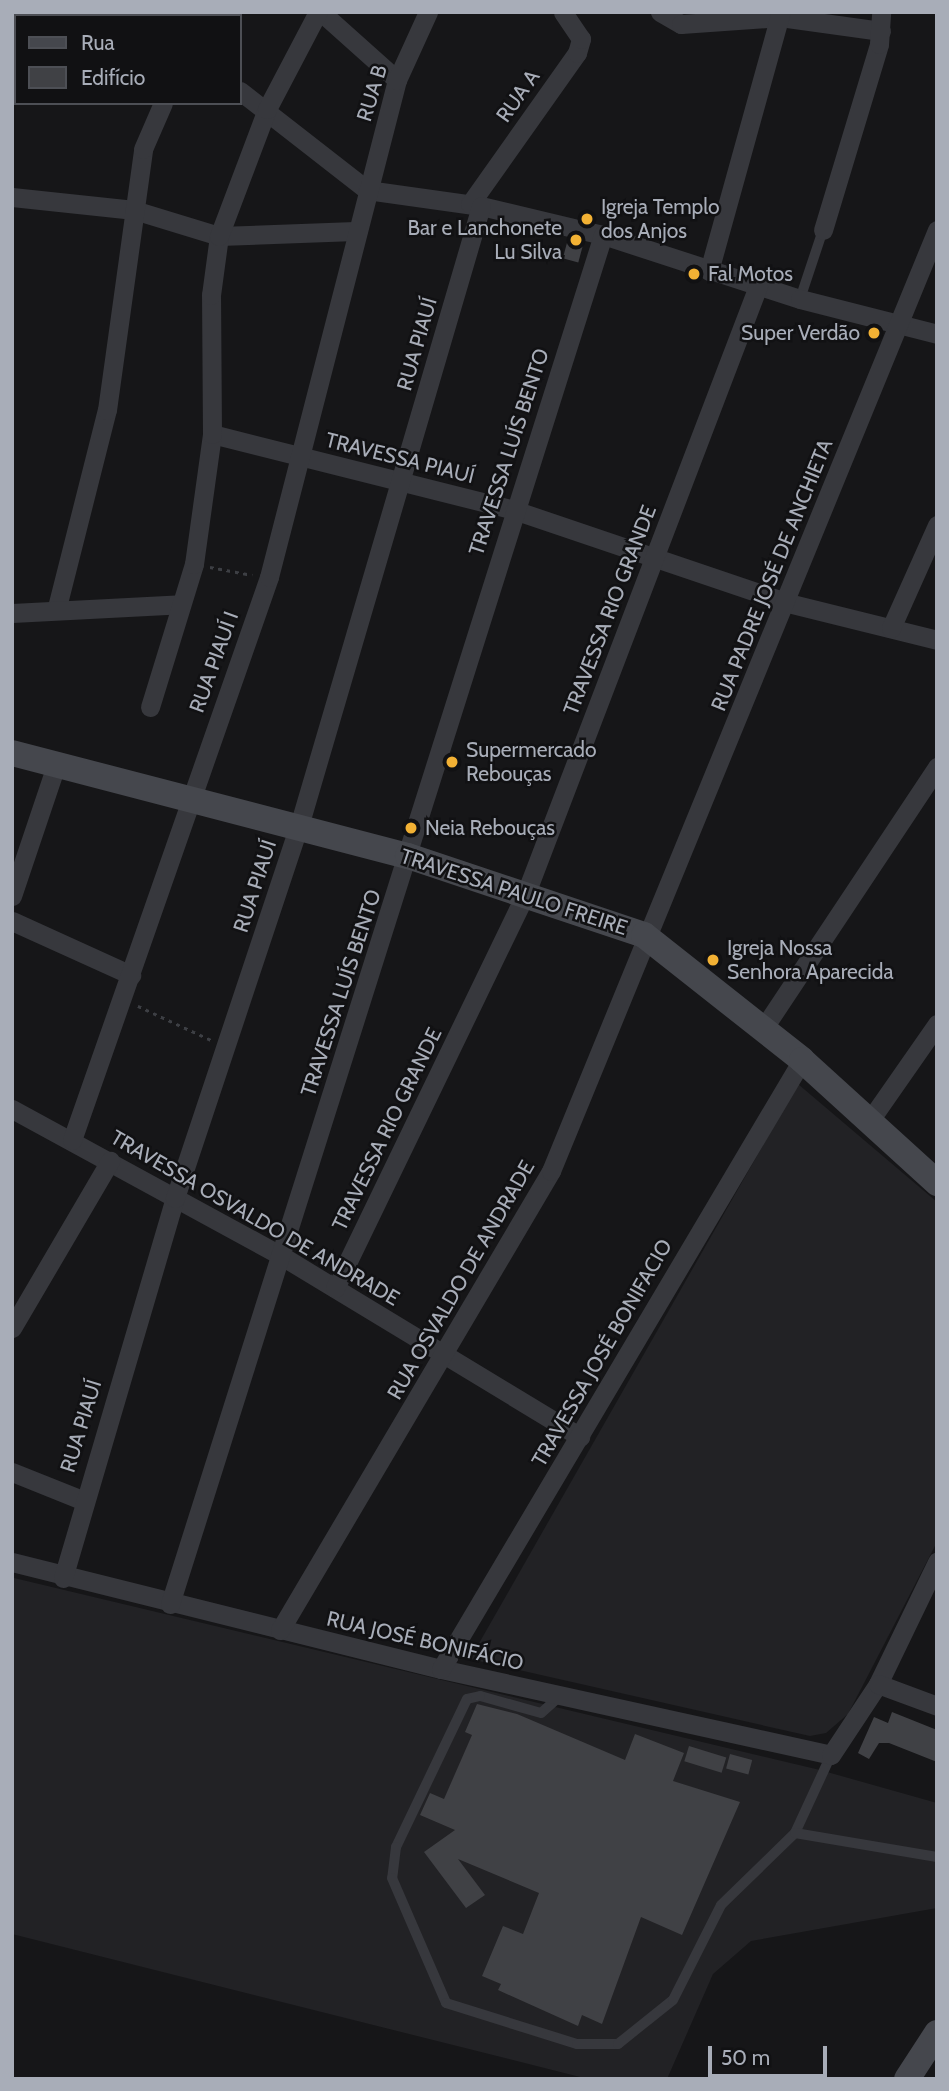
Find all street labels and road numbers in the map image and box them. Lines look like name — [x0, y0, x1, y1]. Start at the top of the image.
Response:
street label: RUA B — [352, 62, 392, 124]
street label: RUA A — [491, 65, 545, 127]
street label: RUA PIAUÍ — [392, 295, 442, 393]
street label: TRAVESSA LUÍS BENTO — [464, 345, 554, 559]
street label: TRAVESSA PIAUÍ — [323, 427, 477, 489]
street label: RUA PADRE JOSÉ DE ANCHIETA — [706, 435, 838, 715]
street label: TRAVESSA RIO GRANDE — [558, 502, 662, 718]
street label: RUA PIAUÍ I — [184, 608, 244, 716]
street label: RUA PIAUÍ — [228, 837, 282, 935]
street label: TRAVESSA PAULO FREIRE — [397, 843, 631, 941]
street label: TRAVESSA LUÍS BENTO — [296, 886, 386, 1100]
street label: TRAVESSA RIO GRANDE — [327, 1023, 447, 1235]
street label: TRAVESSA OSVALDO DE ANDRADE — [106, 1125, 404, 1311]
street label: RUA OSVALDO DE ANDRADE — [382, 1156, 540, 1404]
street label: TRAVESSA JOSÉ BONIFACIO — [526, 1235, 678, 1471]
street label: RUA PIAUÍ — [55, 1377, 107, 1475]
street label: RUA JOSÉ BONIFÁCIO — [324, 1606, 526, 1676]

